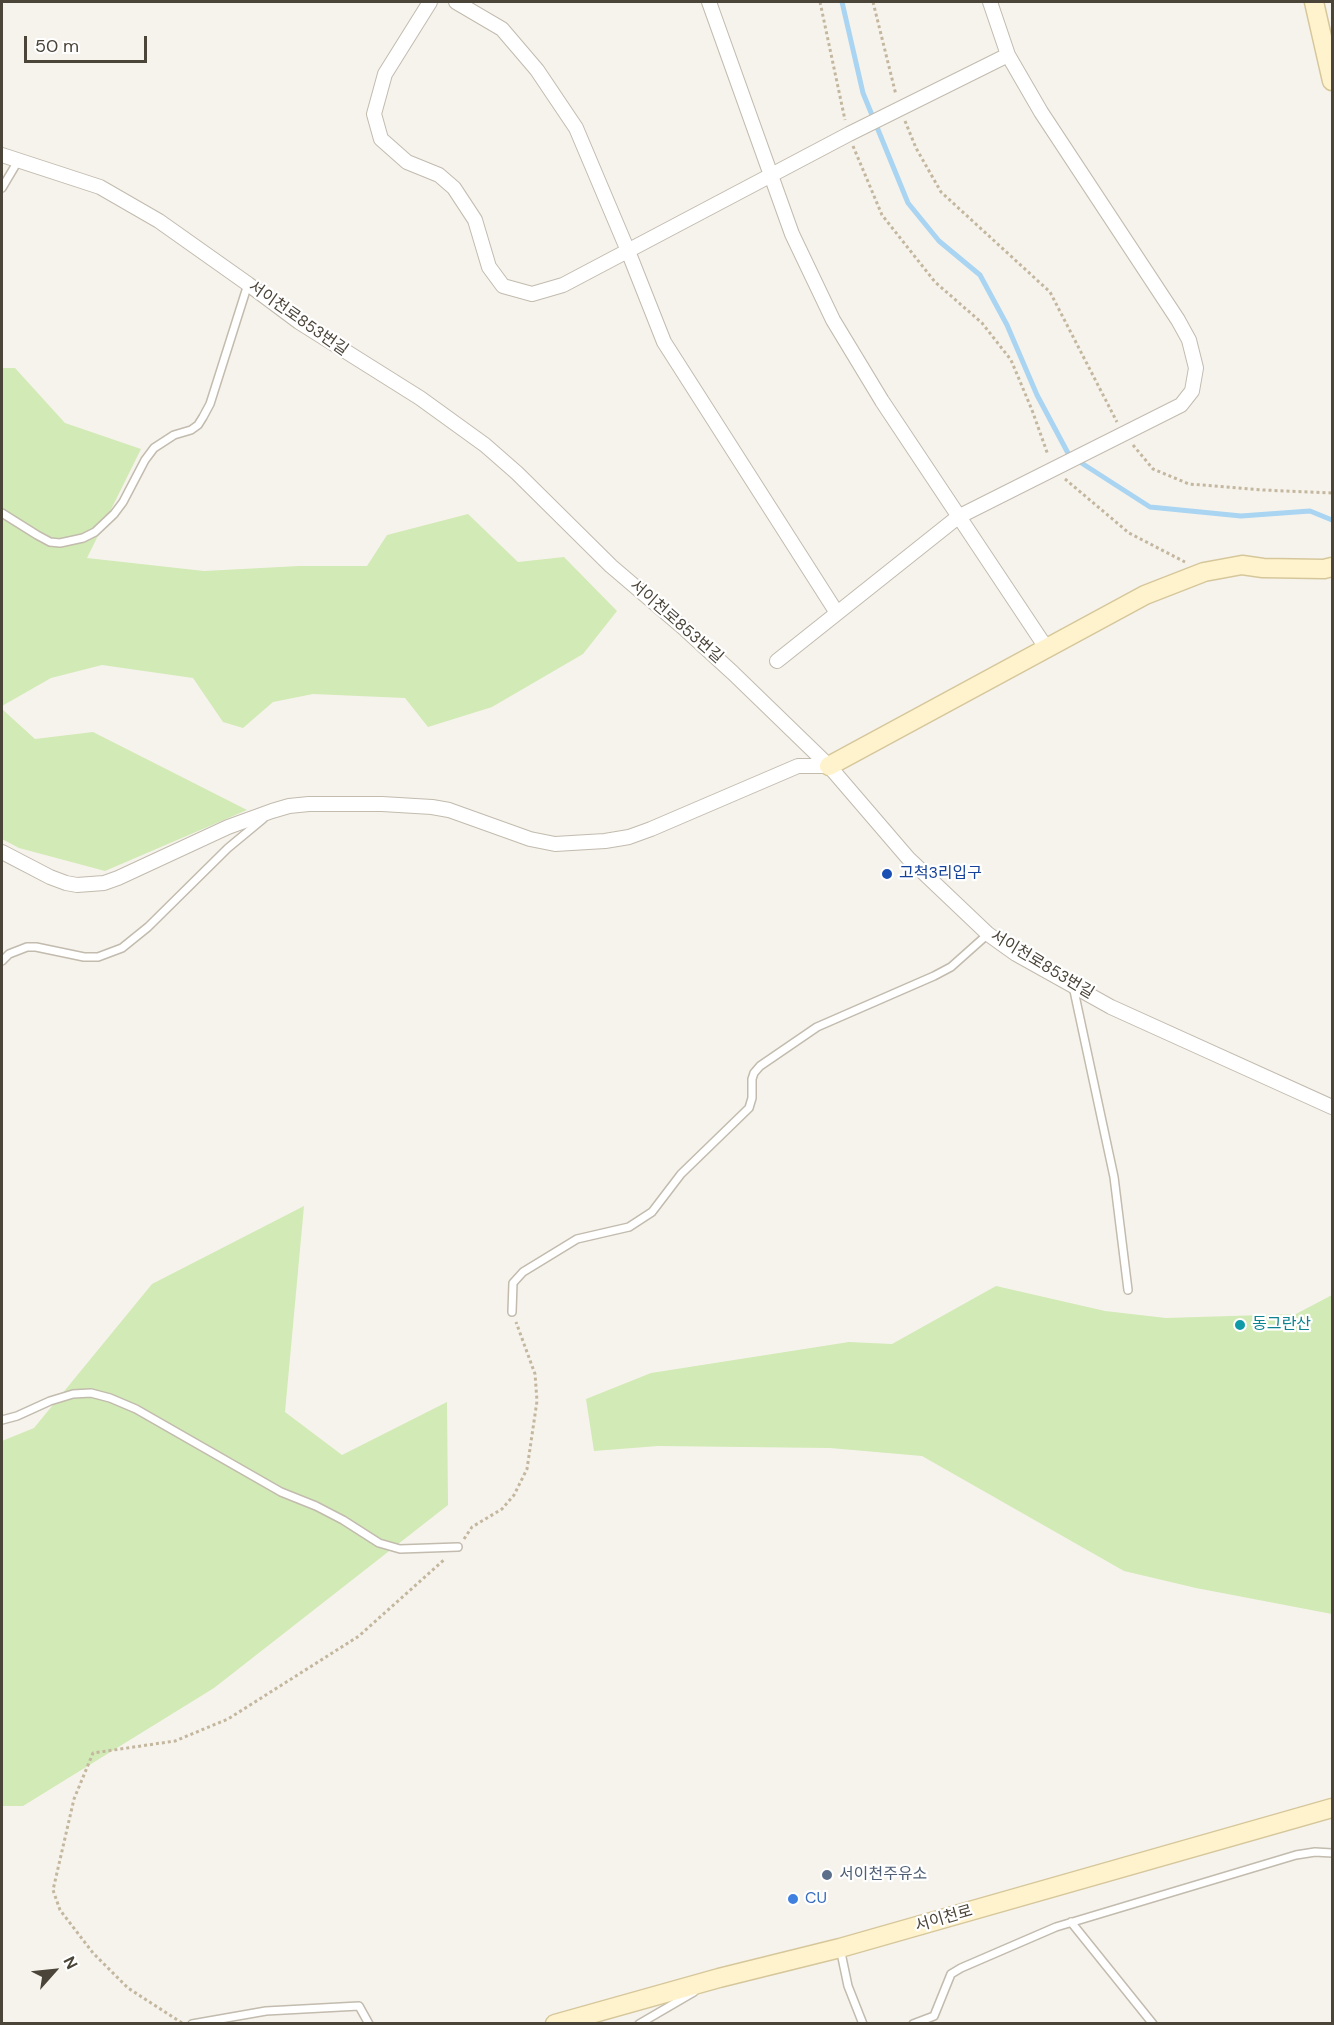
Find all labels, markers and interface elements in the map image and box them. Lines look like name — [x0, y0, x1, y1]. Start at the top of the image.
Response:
scale bar — [27, 24, 150, 62]
text: 50 m — [35, 34, 79, 58]
street label: 서이천로853번길 — [244, 278, 352, 360]
street label: 서이천로853번길 — [625, 576, 727, 668]
place label: 고척3리입구 — [899, 864, 982, 884]
marker: 고척3리입구 — [880, 867, 894, 881]
street label: 서이천로853번길 — [987, 927, 1097, 1003]
place label: 동그란산 — [1252, 1315, 1311, 1335]
marker: 동그란산 — [1233, 1318, 1247, 1332]
place label: 서이천주유소 — [839, 1865, 927, 1885]
marker: 서이천주유소 — [820, 1868, 834, 1882]
place label: CU — [805, 1889, 827, 1909]
marker: CU — [786, 1892, 800, 1906]
street label: 서이천로 — [913, 1902, 975, 1936]
north arrow — [24, 1941, 84, 2001]
text: N — [58, 1953, 82, 1973]

